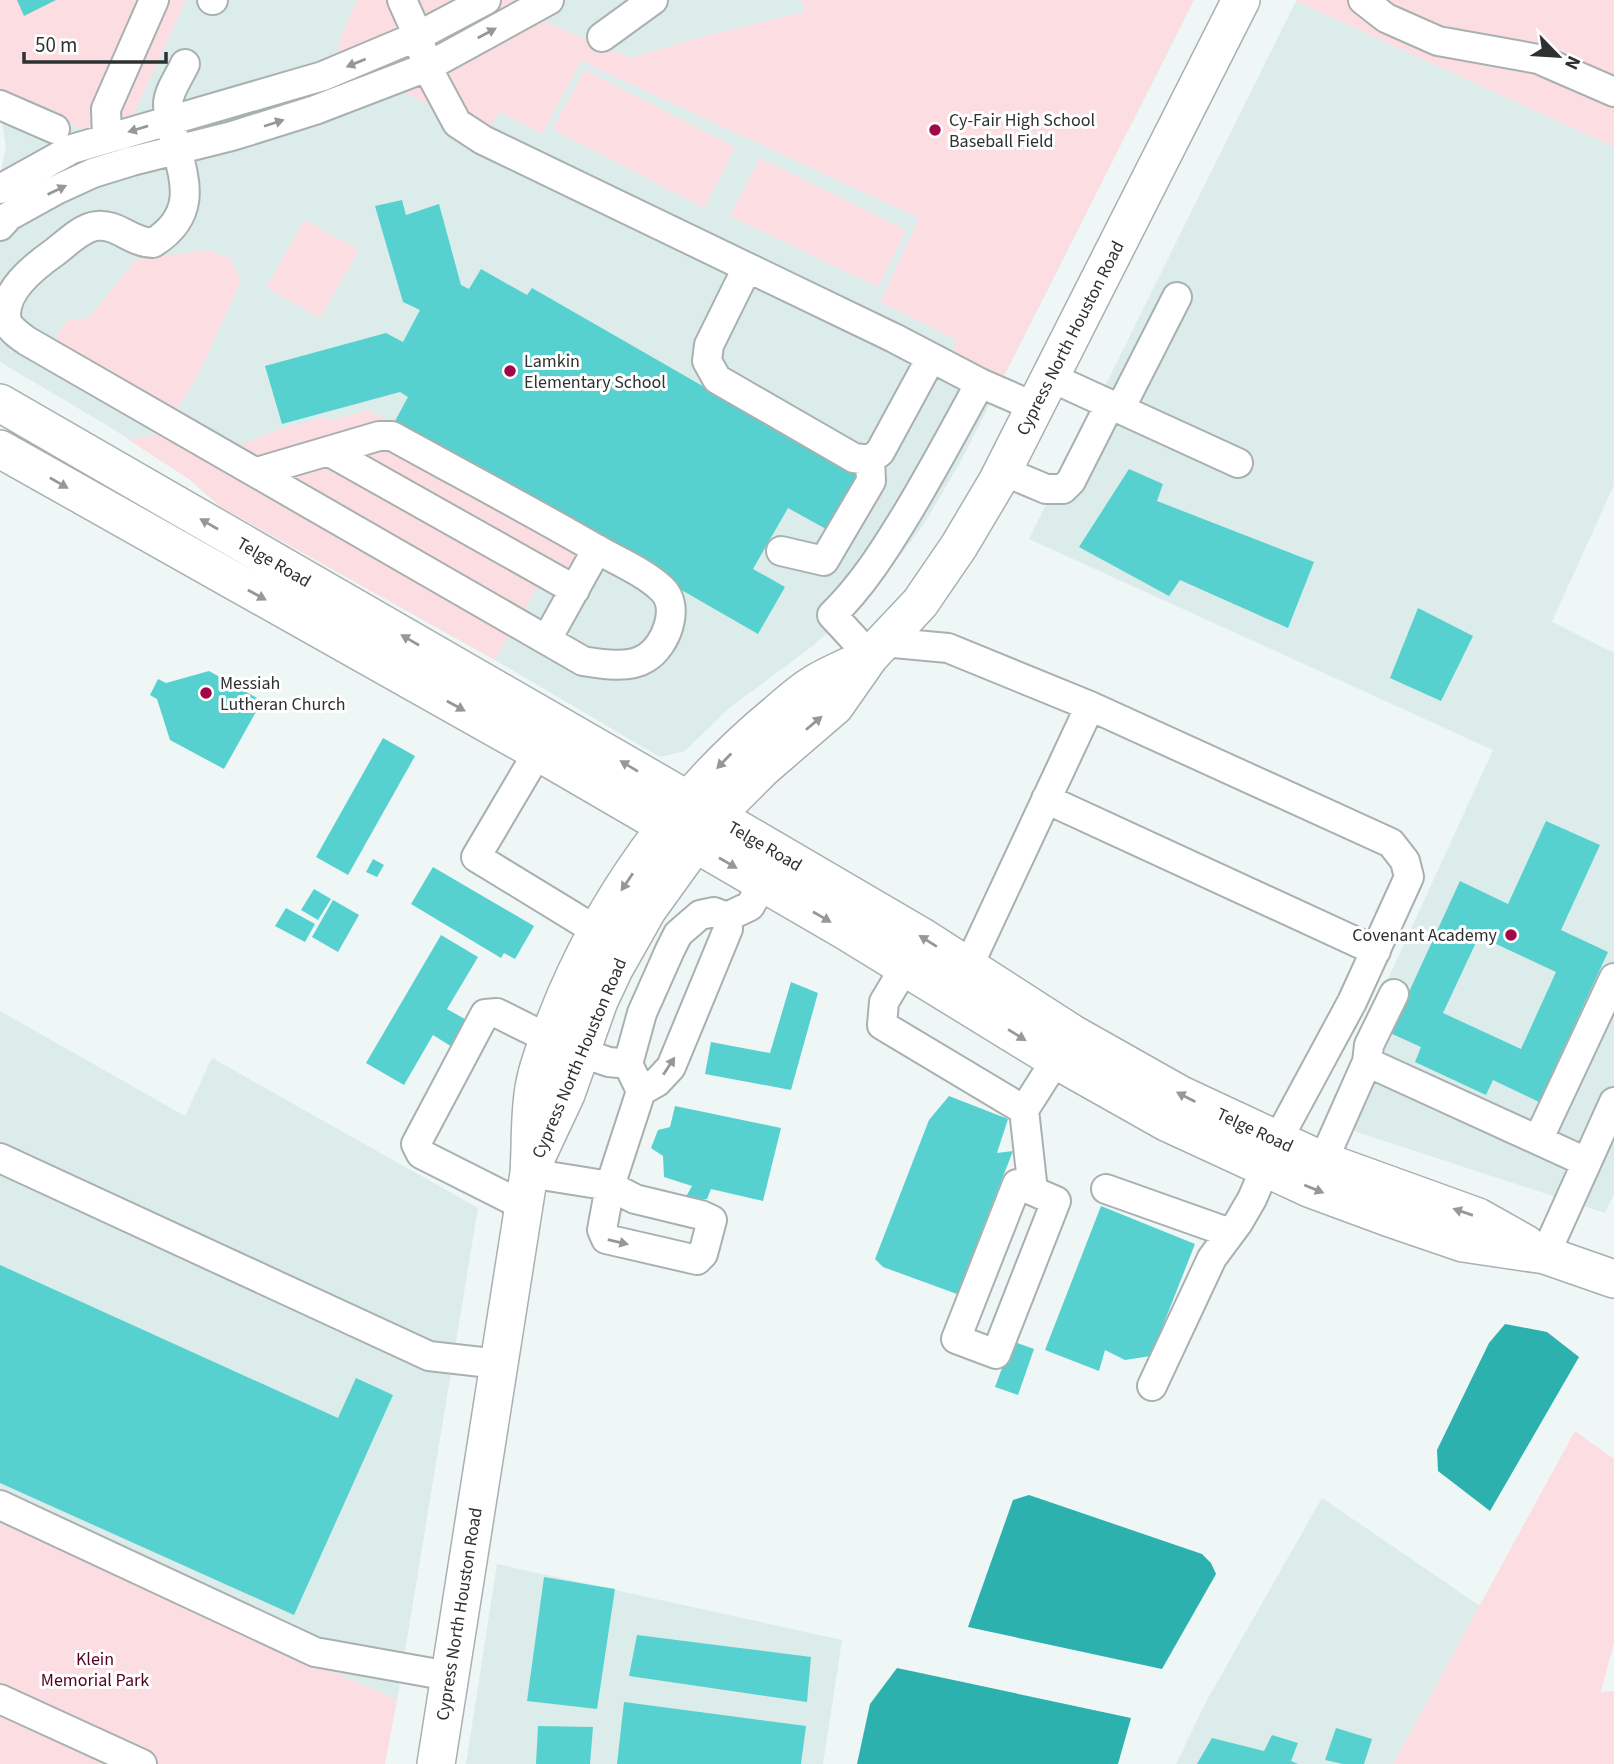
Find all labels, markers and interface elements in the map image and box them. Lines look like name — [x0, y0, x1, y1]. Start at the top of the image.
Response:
scale bar — [24, 21, 166, 65]
north arrow — [1523, 21, 1593, 91]
one-way arrow — [477, 27, 496, 39]
text: 50 m — [35, 30, 77, 60]
text: N — [1557, 51, 1587, 74]
one-way arrow — [345, 57, 366, 68]
place label: Cy-Fair High School Baseball Field — [949, 108, 1095, 154]
one-way arrow — [263, 117, 284, 128]
marker: Cy-Fair High School Baseball Field — [927, 122, 943, 138]
one-way arrow — [128, 124, 149, 134]
one-way arrow — [47, 185, 67, 196]
street label: Cypress North Houston Road — [1010, 237, 1130, 440]
place label: Lamkin Elementary School — [524, 349, 666, 395]
marker: Lamkin Elementary School — [502, 363, 518, 379]
one-way arrow — [50, 477, 69, 489]
one-way arrow — [199, 519, 219, 531]
street label: Telge Road — [232, 531, 315, 594]
one-way arrow — [247, 589, 267, 601]
one-way arrow — [401, 634, 420, 646]
place label: Messiah Lutheran Church — [220, 671, 345, 717]
marker: Messiah Lutheran Church — [198, 685, 214, 701]
one-way arrow — [446, 700, 465, 712]
one-way arrow — [806, 716, 823, 731]
one-way arrow — [716, 753, 733, 770]
one-way arrow — [619, 760, 638, 772]
street label: Telge Road — [723, 815, 806, 878]
one-way arrow — [719, 857, 738, 869]
one-way arrow — [620, 873, 634, 891]
one-way arrow — [812, 911, 832, 923]
place label: Covenant Academy — [1352, 923, 1498, 948]
marker: Covenant Academy — [1503, 927, 1519, 943]
one-way arrow — [919, 935, 938, 948]
street label: Cypress North Houston Road — [526, 954, 633, 1162]
one-way arrow — [1007, 1028, 1026, 1041]
one-way arrow — [663, 1056, 676, 1076]
one-way arrow — [1176, 1091, 1196, 1102]
street label: Telge Road — [1212, 1102, 1297, 1159]
one-way arrow — [1303, 1184, 1324, 1195]
one-way arrow — [1453, 1206, 1474, 1217]
one-way arrow — [608, 1237, 630, 1248]
street label: Cypress North Houston Road — [430, 1506, 489, 1722]
park label: Klein Memorial Park — [41, 1647, 149, 1693]

